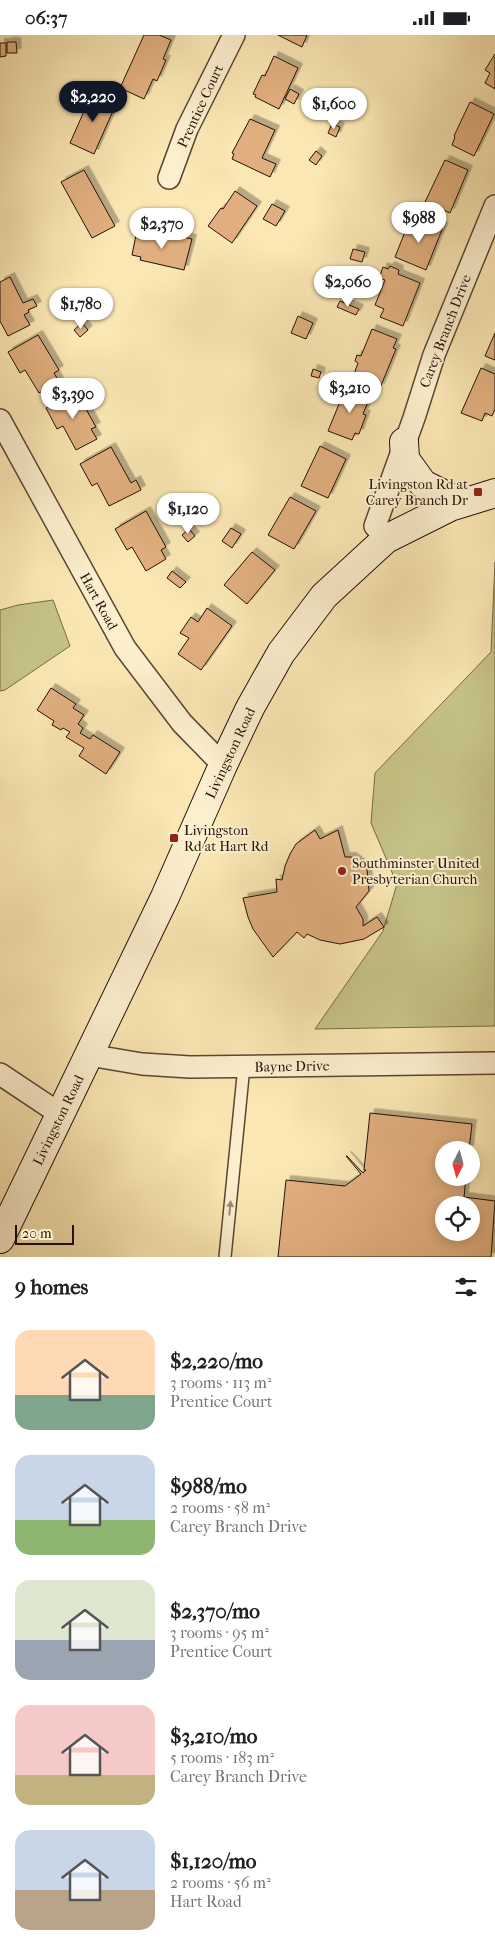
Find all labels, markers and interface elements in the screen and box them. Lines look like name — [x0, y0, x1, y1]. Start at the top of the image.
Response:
text: 06:37 — [25, 7, 67, 29]
street label: Prentice Court — [174, 62, 227, 150]
pin: $2,220 — [52, 81, 134, 123]
text: $2,220 — [70, 87, 116, 106]
pin: $1,600 — [293, 87, 375, 130]
text: $1,600 — [312, 94, 356, 113]
pin: $988 — [389, 201, 449, 244]
pin: $2,370 — [121, 207, 203, 250]
text: $988 — [402, 208, 436, 227]
text: $2,370 — [140, 214, 184, 233]
pin: $2,060 — [307, 265, 389, 308]
text: $2,060 — [325, 272, 371, 291]
street label: Carey Branch Drive — [416, 272, 475, 390]
pin: $1,780 — [40, 287, 122, 330]
text: $1,780 — [60, 294, 102, 313]
pin: $3,210 — [309, 371, 391, 414]
pin: $3,390 — [32, 377, 114, 420]
text: $3,210 — [329, 378, 371, 397]
text: $3,390 — [52, 384, 94, 403]
place label: Livingston Rd at Carey Branch Dr — [366, 476, 468, 509]
marker: Livingston Rd at Carey Branch Dr — [472, 486, 484, 498]
pin: $1,120 — [147, 493, 229, 535]
text: $1,120 — [168, 499, 208, 518]
street label: Hart Road — [76, 570, 121, 633]
street label: Livingston Road — [202, 705, 259, 801]
place label: Livingston Rd at Hart Rd — [184, 822, 269, 855]
marker: Livingston Rd at Hart Rd — [168, 832, 180, 844]
place label: Southminster United Presbyterian Church — [352, 855, 480, 888]
marker: Southminster United Presbyterian Church — [336, 865, 348, 877]
street label: Bayne Drive — [254, 1057, 330, 1076]
street label: Livingston Road — [29, 1072, 88, 1168]
north arrow — [435, 1141, 480, 1186]
map controls — [435, 1141, 480, 1241]
button: locate — [435, 1196, 480, 1241]
one-way arrow — [226, 1200, 234, 1216]
scale bar — [15, 1222, 74, 1245]
text: 20 m — [22, 1225, 52, 1242]
icon: filters — [452, 1273, 480, 1301]
text: 9 homes — [15, 1275, 88, 1299]
text: $2,220/mo — [170, 1349, 263, 1373]
icon: home — [55, 1350, 115, 1410]
text: 3 rooms · 113 m² — [170, 1373, 271, 1392]
text: Prentice Court — [170, 1392, 273, 1411]
text: $988/mo — [170, 1474, 247, 1498]
icon: home — [55, 1475, 115, 1535]
text: 2 rooms · 58 m² — [170, 1498, 270, 1517]
text: Carey Branch Drive — [170, 1517, 307, 1536]
text: $2,370/mo — [170, 1599, 260, 1623]
icon: home — [55, 1600, 115, 1660]
text: 3 rooms · 95 m² — [170, 1623, 269, 1642]
text: Prentice Court — [170, 1642, 273, 1661]
text: $3,210/mo — [170, 1724, 257, 1748]
icon: home — [55, 1725, 115, 1785]
text: 5 rooms · 183 m² — [170, 1748, 274, 1767]
text: Carey Branch Drive — [170, 1767, 307, 1786]
text: $1,120/mo — [170, 1849, 256, 1873]
icon: home — [55, 1850, 115, 1910]
text: 2 rooms · 56 m² — [170, 1873, 271, 1892]
text: Hart Road — [170, 1892, 242, 1911]

